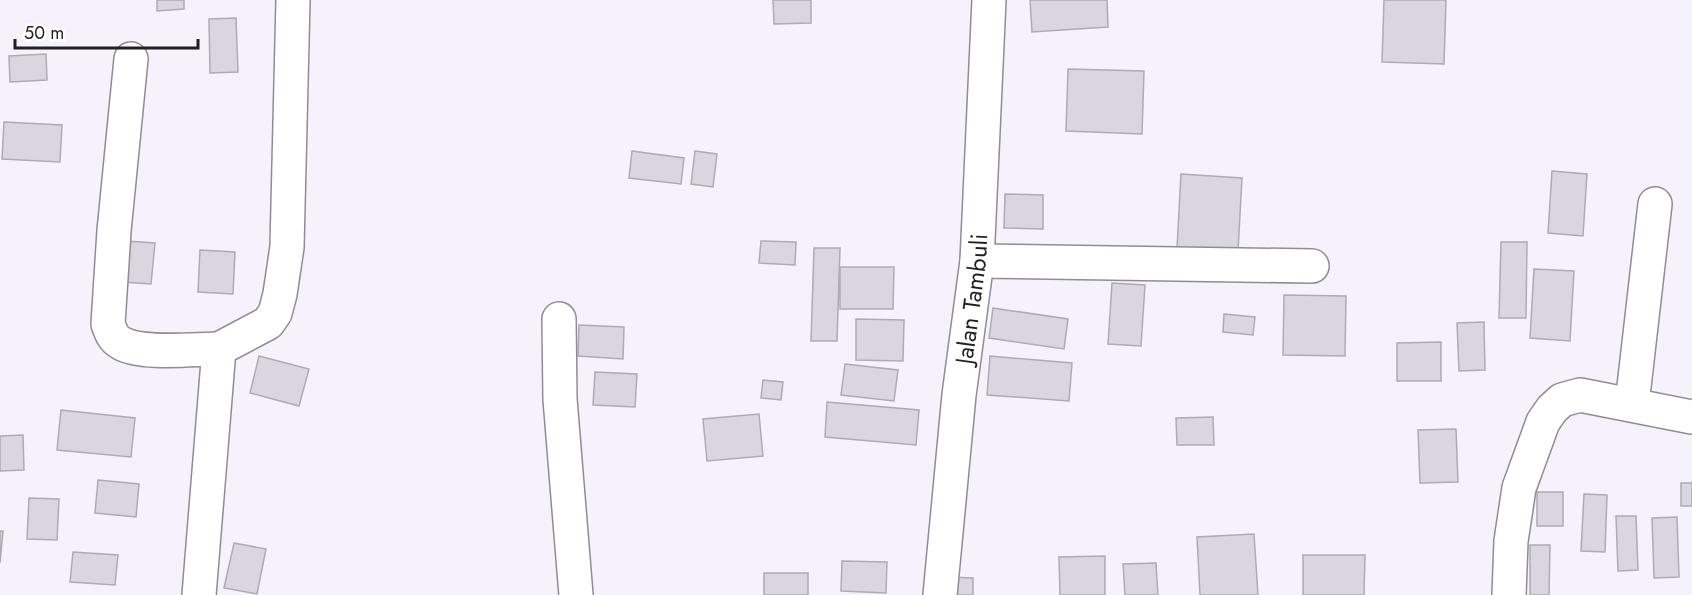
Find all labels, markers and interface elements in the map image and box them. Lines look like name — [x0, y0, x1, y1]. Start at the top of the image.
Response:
scale bar — [15, 12, 198, 50]
text: 50 m — [24, 20, 64, 46]
street label: Jalan Tambuli — [945, 233, 996, 369]

